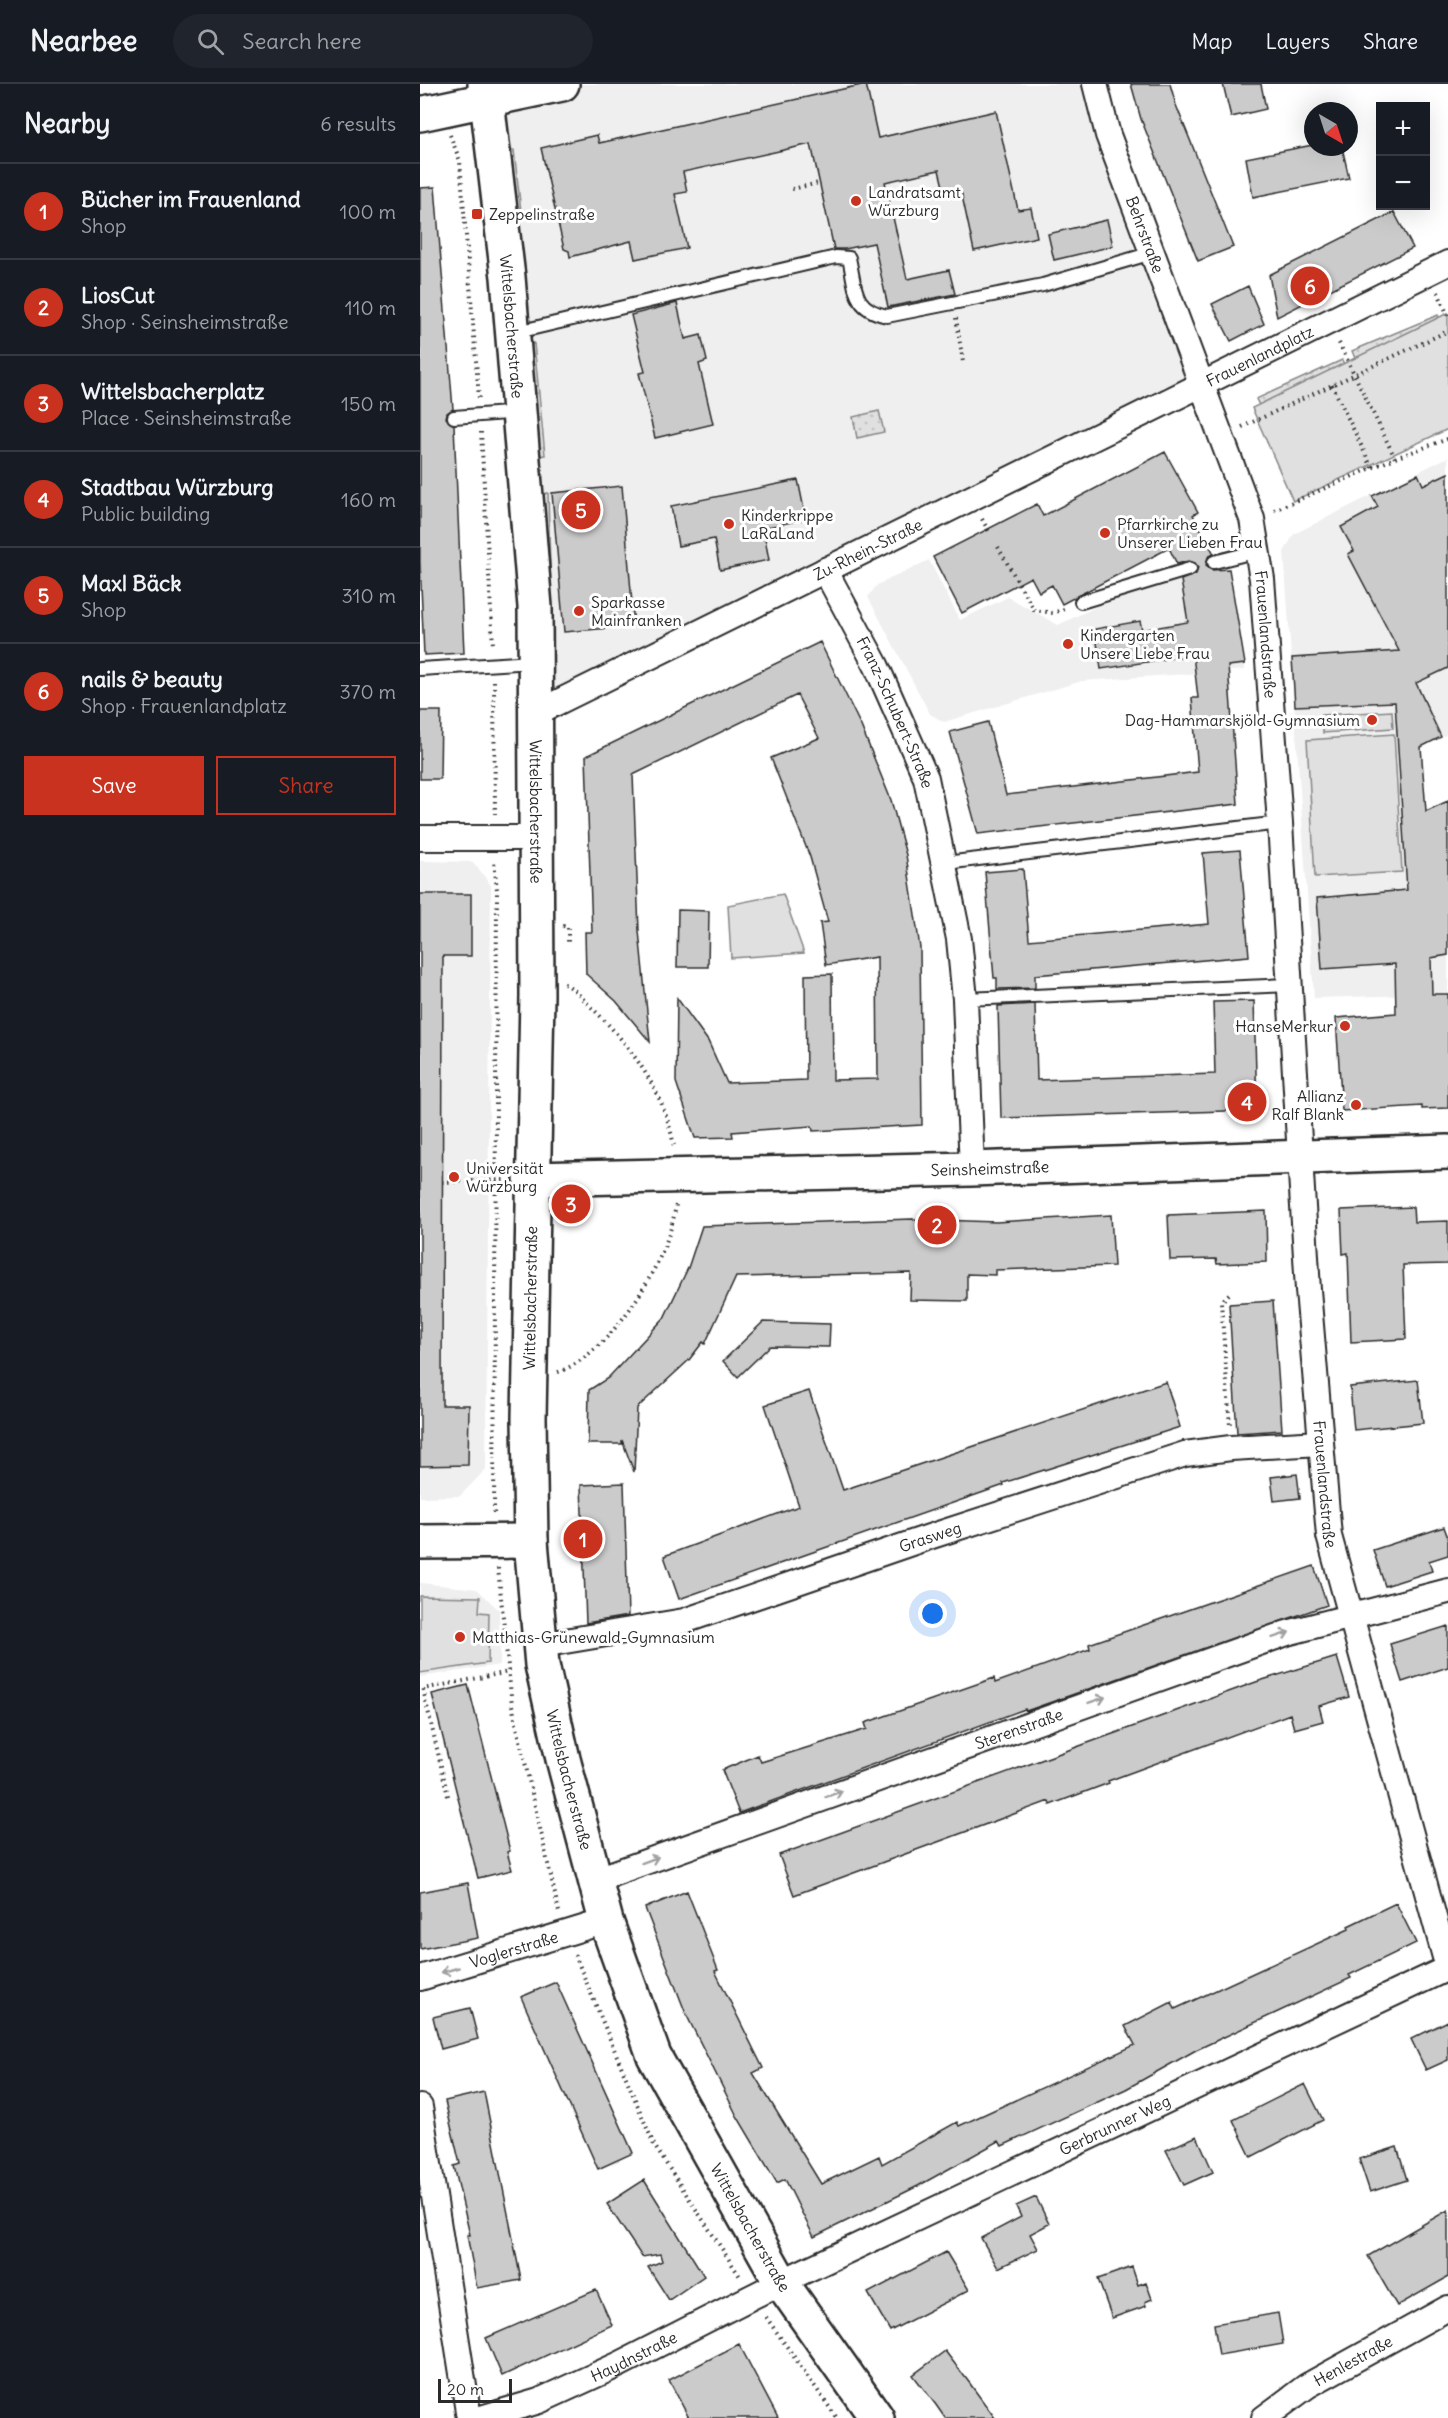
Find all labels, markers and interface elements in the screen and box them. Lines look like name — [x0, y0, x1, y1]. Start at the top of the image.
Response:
search box — [173, 14, 593, 68]
text: Nearbee — [30, 23, 137, 59]
icon: search — [194, 25, 227, 58]
text: Search here — [242, 27, 362, 55]
text: Map — [1192, 28, 1232, 55]
text: Layers — [1265, 28, 1330, 55]
text: Share — [1363, 28, 1418, 55]
north arrow — [1304, 102, 1358, 156]
map controls — [1376, 102, 1430, 210]
button: + — [1376, 102, 1430, 156]
text: Nearby — [24, 107, 110, 140]
text: 6 results — [320, 111, 396, 136]
button: − — [1376, 156, 1430, 210]
place label: Landratsamt Würzburg — [868, 182, 962, 220]
text: Bücher im Frauenland — [81, 185, 301, 213]
street label: Behrstraße — [1122, 193, 1169, 276]
marker: Landratsamt Würzburg — [849, 194, 863, 208]
text: 1 — [40, 199, 47, 224]
text: 100 m — [339, 199, 396, 224]
place label: Zeppelinstraße — [489, 204, 595, 224]
marker: Zeppelinstraße — [470, 207, 484, 221]
text: Shop — [81, 213, 126, 238]
street label: Wittelsbacherstraße — [495, 253, 528, 399]
pin: 6 — [1290, 264, 1330, 308]
text: LiosCut — [81, 281, 155, 309]
text: 2 — [38, 295, 49, 320]
text: 110 m — [345, 295, 396, 320]
text: Shop · Seinsheimstraße — [81, 309, 289, 334]
street label: Frauenlandplatz — [1203, 321, 1317, 391]
text: Wittelsbacherplatz — [81, 377, 265, 405]
text: 3 — [38, 391, 49, 416]
text: 150 m — [341, 391, 396, 416]
text: Place · Seinsheimstraße — [81, 405, 292, 430]
text: Stadtbau Würzburg — [81, 473, 274, 501]
text: 4 — [38, 487, 49, 512]
text: 160 m — [341, 487, 396, 512]
pin: 5 — [562, 488, 600, 532]
text: Public building — [81, 501, 210, 526]
place label: Kinderkrippe LaRaLand — [741, 505, 833, 543]
street label: Zu-Rhein-Straße — [810, 514, 925, 585]
place label: Pfarrkirche zu Unserer Lieben Frau — [1117, 514, 1263, 552]
marker: Kinderkrippe LaRaLand — [722, 517, 736, 531]
marker: Pfarrkirche zu Unserer Lieben Frau — [1098, 526, 1112, 540]
text: Maxl Bäck — [81, 569, 182, 597]
street label: Frauenlandstraße — [1251, 569, 1281, 699]
text: 5 — [38, 583, 49, 608]
text: 310 m — [341, 583, 396, 608]
place label: Sparkasse Mainfranken — [591, 592, 682, 630]
text: Shop — [81, 597, 126, 622]
marker: Sparkasse Mainfranken — [572, 604, 586, 618]
place label: Kindergarten Unsere Liebe Frau — [1080, 625, 1210, 663]
street label: Franz-Schubert-Straße — [852, 633, 938, 790]
marker: Kindergarten Unsere Liebe Frau — [1061, 637, 1075, 651]
text: nails & beauty — [81, 665, 223, 693]
text: 6 — [38, 679, 49, 704]
text: 370 m — [339, 679, 396, 704]
text: Shop · Frauenlandplatz — [81, 693, 287, 718]
place label: Dag-Hammarskjöld-Gymnasium — [1125, 710, 1360, 730]
marker: Dag-Hammarskjöld-Gymnasium — [1365, 713, 1379, 727]
street label: Wittelsbacherstraße — [526, 739, 546, 884]
button: Save — [24, 756, 204, 815]
button: Share — [216, 756, 396, 815]
place label: HanseMerkur — [1235, 1016, 1333, 1036]
marker: HanseMerkur — [1338, 1019, 1352, 1033]
pin: 4 — [1228, 1080, 1266, 1124]
place label: Allianz Ralf Blank — [1272, 1086, 1344, 1124]
marker: Allianz Ralf Blank — [1349, 1098, 1363, 1112]
street label: Seinsheimstraße — [930, 1156, 1050, 1180]
place label: Universität Würzburg — [466, 1158, 544, 1196]
marker: Universität Würzburg — [447, 1170, 461, 1184]
pin: 3 — [552, 1182, 590, 1226]
pin: 2 — [918, 1202, 956, 1248]
street label: Wittelsbacherstraße — [519, 1226, 541, 1370]
street label: Frauenlandstraße — [1309, 1420, 1342, 1550]
pin: 1 — [564, 1516, 602, 1562]
street label: Grasweg — [896, 1517, 964, 1557]
your location — [918, 1599, 947, 1628]
place label: Matthias-Grünewald-Gymnasium — [472, 1627, 715, 1647]
one-way arrow — [1271, 1629, 1290, 1640]
marker: Matthias-Grünewald-Gymnasium — [453, 1630, 467, 1644]
one-way arrow — [1087, 1694, 1106, 1705]
street label: Sterenstraße — [972, 1704, 1065, 1754]
street label: Wittelsbacherstraße — [542, 1708, 597, 1852]
one-way arrow — [824, 1787, 843, 1798]
one-way arrow — [640, 1853, 659, 1864]
street label: Voglerstraße — [467, 1926, 560, 1972]
one-way arrow — [441, 1964, 460, 1976]
street label: Gerbrunner Weg — [1056, 2090, 1173, 2160]
street label: Wittelsbacherstraße — [706, 2160, 795, 2296]
street label: Haydnstraße — [587, 2327, 680, 2386]
street label: Henlestraße — [1310, 2331, 1396, 2390]
scale bar — [438, 2376, 512, 2404]
text: 20 m — [447, 2379, 484, 2399]

